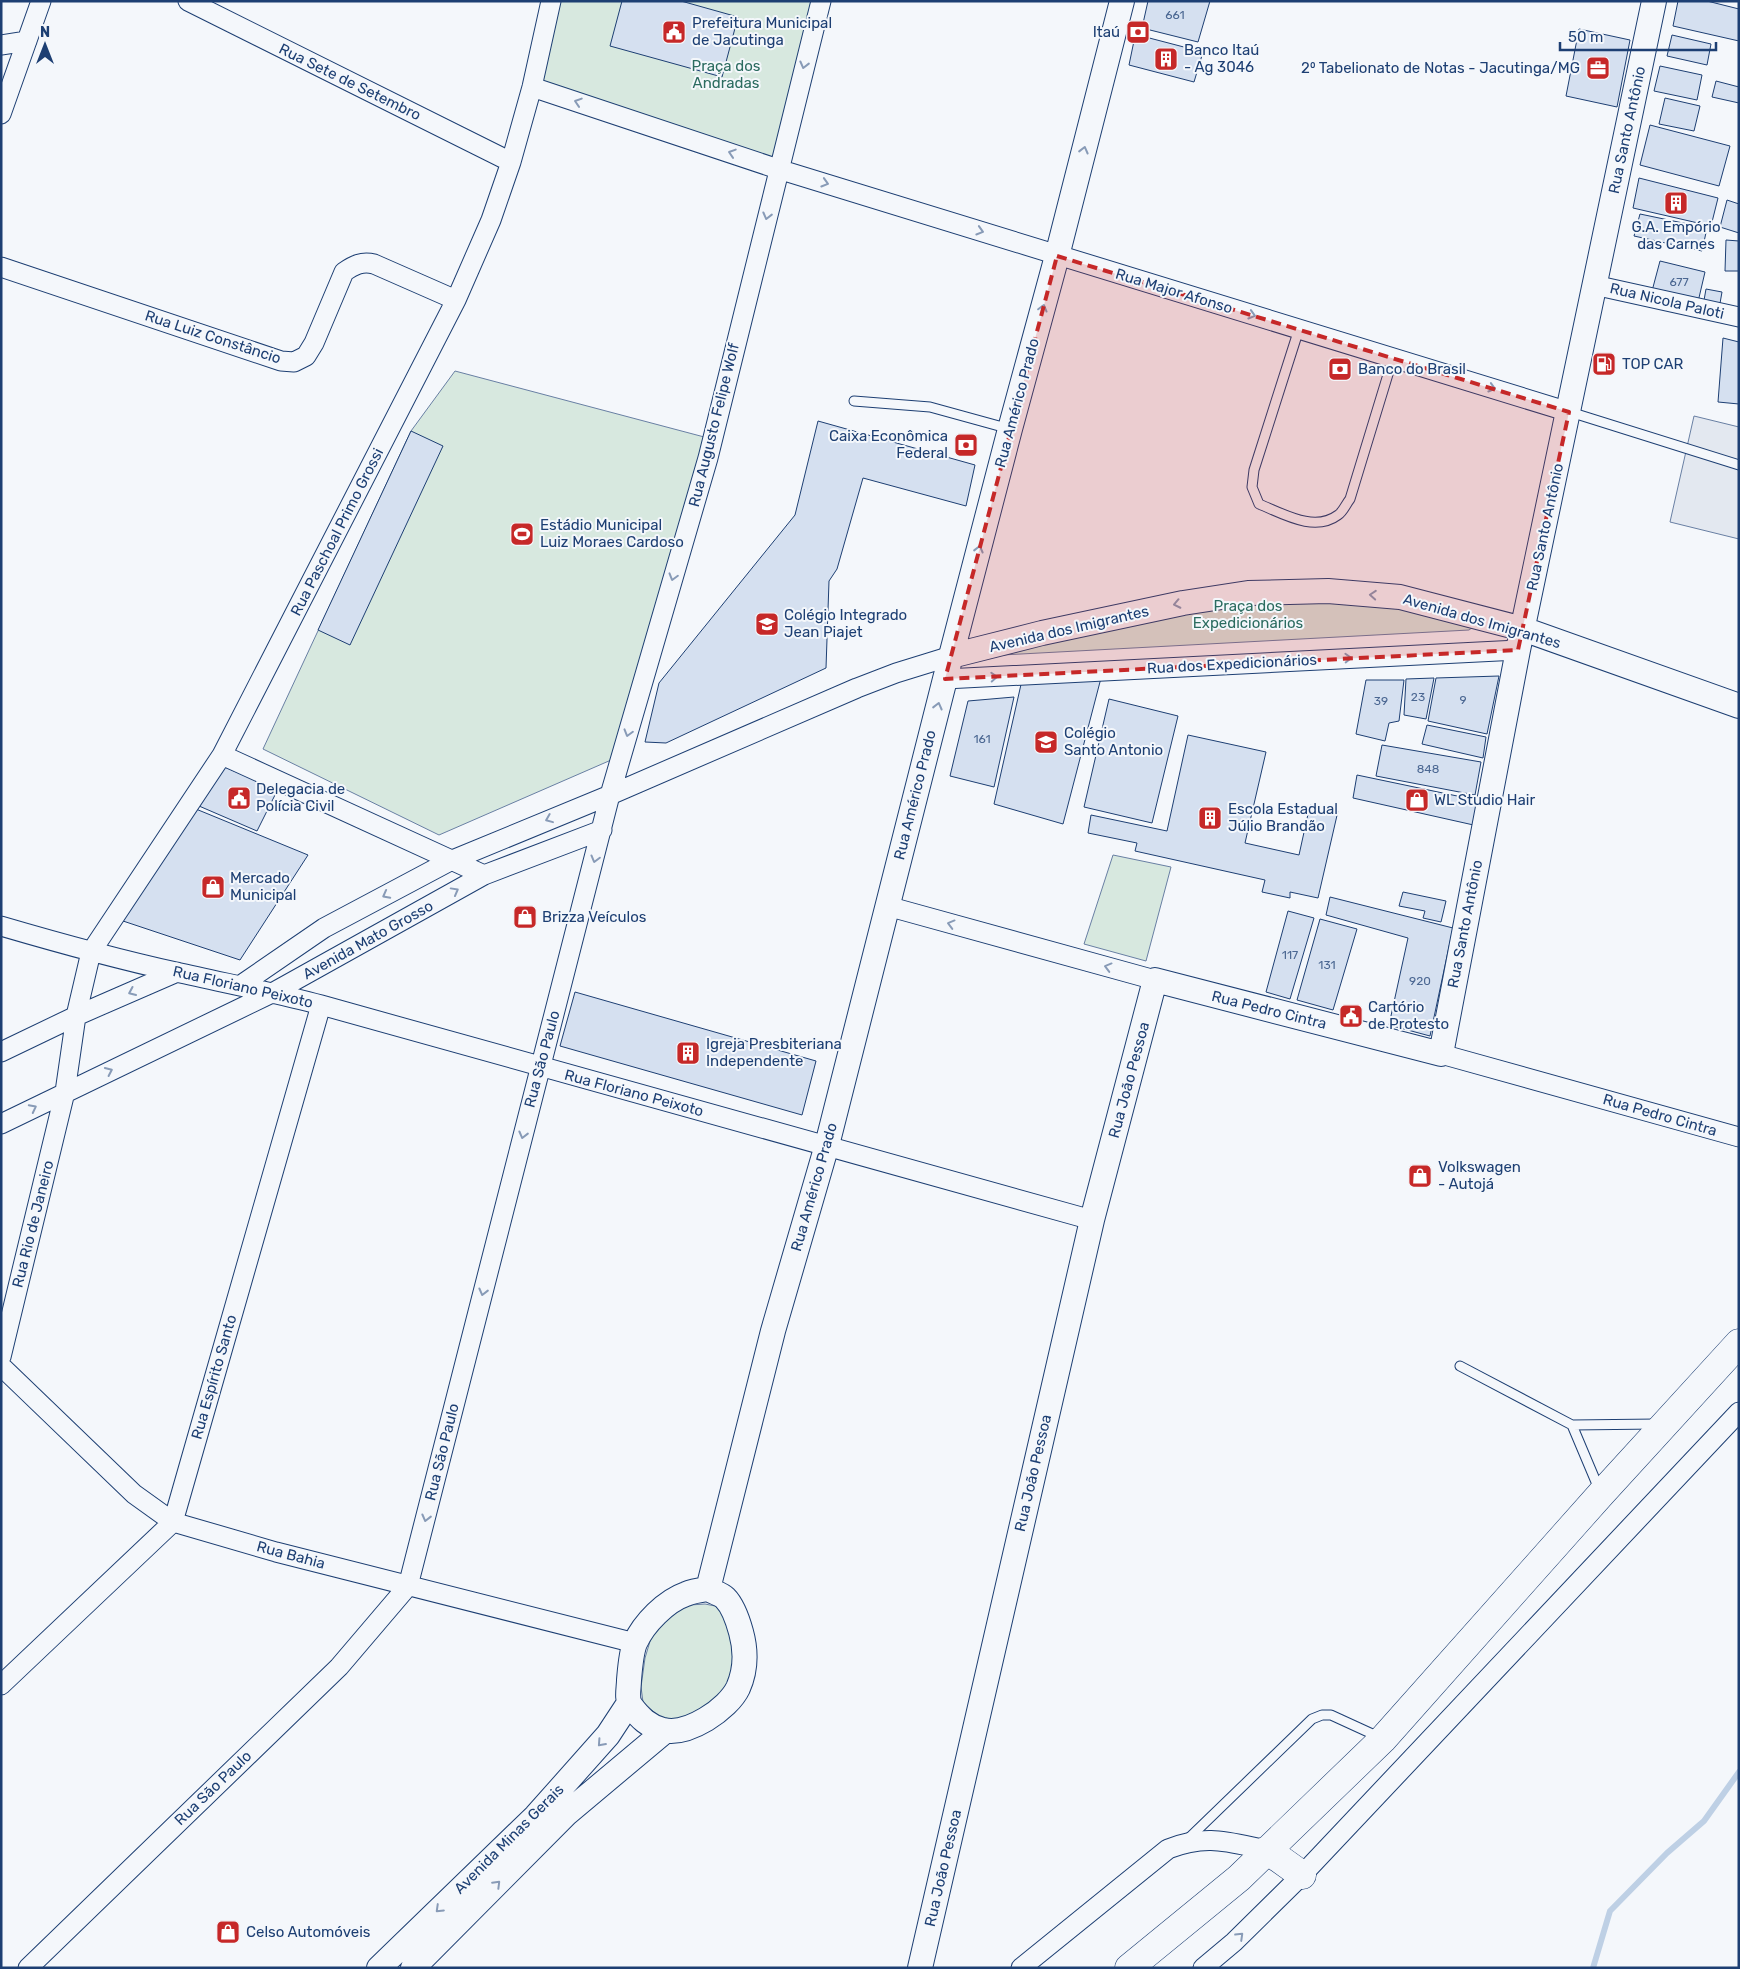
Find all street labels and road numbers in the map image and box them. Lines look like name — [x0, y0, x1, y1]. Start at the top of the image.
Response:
street label: Rua Sete de Setembro — [276, 40, 424, 124]
street label: Rua Santo Antônio — [1605, 65, 1649, 195]
street label: Rua Major Afonso — [1113, 265, 1235, 317]
street label: Rua Nicola Paloti — [1608, 279, 1726, 323]
street label: Rua Luiz Constâncio — [143, 306, 283, 368]
street label: Rua Américo Prado — [991, 336, 1043, 470]
street label: Rua Augusto Felipe Wolf — [685, 341, 743, 509]
street label: Rua Paschoal Primo Grossi — [287, 445, 387, 619]
street label: Rua Santo Antônio — [1523, 462, 1567, 592]
street label: Avenida dos Imigrantes — [1401, 590, 1563, 652]
street label: Avenida dos Imigrantes — [987, 602, 1151, 656]
street label: Rua dos Expedicionários — [1147, 651, 1318, 677]
street label: Rua Américo Prado — [890, 728, 940, 862]
street label: Rua Santo Antônio — [1444, 858, 1486, 990]
street label: Avenida Mato Grosso — [300, 897, 436, 983]
street label: Rua Floriano Peixoto — [171, 962, 315, 1012]
street label: Rua Pedro Cintra — [1210, 987, 1328, 1033]
street label: Rua São Paulo — [520, 1008, 564, 1110]
street label: Rua João Pessoa — [1105, 1020, 1153, 1140]
street label: Rua Floriano Peixoto — [562, 1066, 706, 1120]
street label: Rua Pedro Cintra — [1601, 1090, 1719, 1140]
street label: Rua Américo Prado — [787, 1121, 841, 1253]
street label: Rua Rio de Janeiro — [8, 1158, 58, 1290]
street label: Rua Espírito Santo — [188, 1313, 240, 1441]
street label: Rua São Paulo — [421, 1401, 463, 1503]
street label: Rua João Pessoa — [1011, 1413, 1055, 1533]
street label: Rua Bahia — [255, 1537, 327, 1573]
street label: Rua São Paulo — [171, 1747, 255, 1829]
street label: Avenida Minas Gerais — [450, 1780, 568, 1898]
street label: Rua João Pessoa — [921, 1808, 965, 1928]

